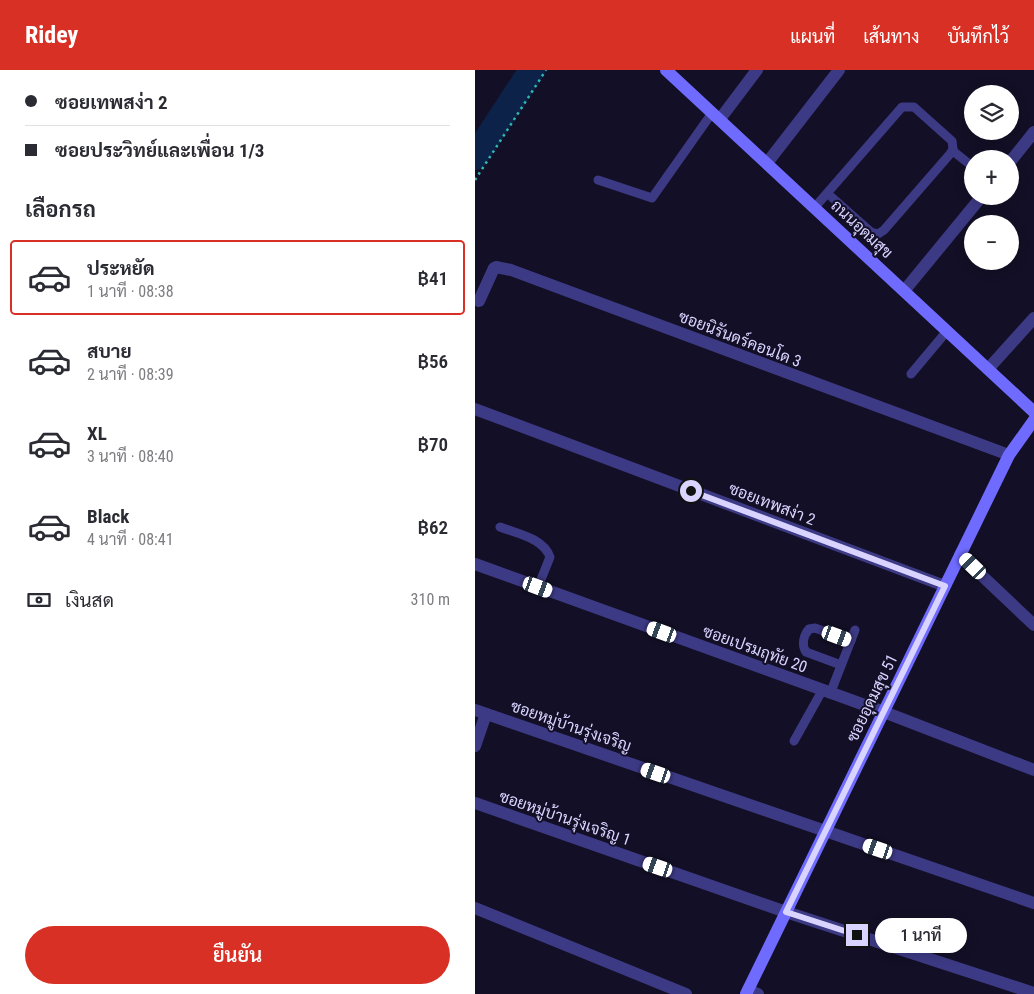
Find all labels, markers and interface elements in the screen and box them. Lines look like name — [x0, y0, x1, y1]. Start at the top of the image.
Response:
text: Ridey — [25, 21, 78, 49]
text: แผนที่ — [790, 26, 835, 47]
text: เส้นทาง — [863, 26, 919, 47]
text: บันทึกไว้ — [947, 26, 1009, 47]
map controls — [964, 85, 1019, 270]
button: layers — [964, 85, 1019, 140]
text: ซอยเทพสง่า 2 — [55, 91, 168, 114]
text: ซอยประวิทย์และเพื่อน 1/3 — [55, 139, 264, 162]
button: + — [964, 150, 1019, 205]
street label: ถนนอุดมสุข — [826, 196, 897, 264]
text: เลือกรถ — [25, 197, 96, 222]
button: − — [964, 215, 1019, 270]
icon: car — [27, 255, 72, 300]
text: ประหยัด — [87, 257, 155, 280]
text: ฿41 — [418, 267, 448, 290]
text: 1 นาที · 08:38 — [87, 282, 174, 301]
street label: ซอยนิรันดร์คอนโด 3 — [676, 304, 805, 371]
icon: car — [27, 338, 72, 383]
text: สบาย — [87, 340, 132, 363]
text: ฿56 — [418, 350, 448, 373]
text: 2 นาที · 08:39 — [87, 365, 174, 384]
icon: car — [27, 421, 72, 466]
text: XL — [87, 422, 107, 445]
text: ฿70 — [418, 433, 448, 456]
text: 3 นาที · 08:40 — [87, 447, 174, 466]
street label: ซอยเทพสง่า 2 — [726, 478, 818, 529]
route start — [680, 480, 702, 502]
icon: car — [27, 504, 72, 549]
text: Black — [87, 505, 129, 528]
text: ฿62 — [418, 516, 448, 539]
text: 4 นาที · 08:41 — [87, 530, 174, 549]
car — [957, 550, 989, 582]
car — [521, 575, 554, 599]
icon: cash — [25, 586, 53, 614]
text: เงินสด — [65, 589, 114, 612]
text: 310 m — [411, 590, 450, 609]
car — [645, 620, 678, 644]
street label: ซอยเปรมฤทัย 20 — [700, 620, 810, 677]
car — [820, 624, 853, 648]
street label: ซอยอุดมสุข 51 — [843, 651, 903, 746]
street label: ซอยหมู่บ้านรุ่งเจริญ — [507, 695, 634, 757]
car — [639, 761, 672, 785]
street label: ซอยหมู่บ้านรุ่งเจริญ 1 — [496, 786, 634, 851]
car — [861, 837, 894, 861]
car — [641, 855, 674, 879]
callout: 1 นาที — [875, 918, 967, 952]
route end — [846, 924, 868, 946]
button: ยืนยัน — [25, 926, 450, 984]
text: 1 นาที — [901, 926, 941, 945]

